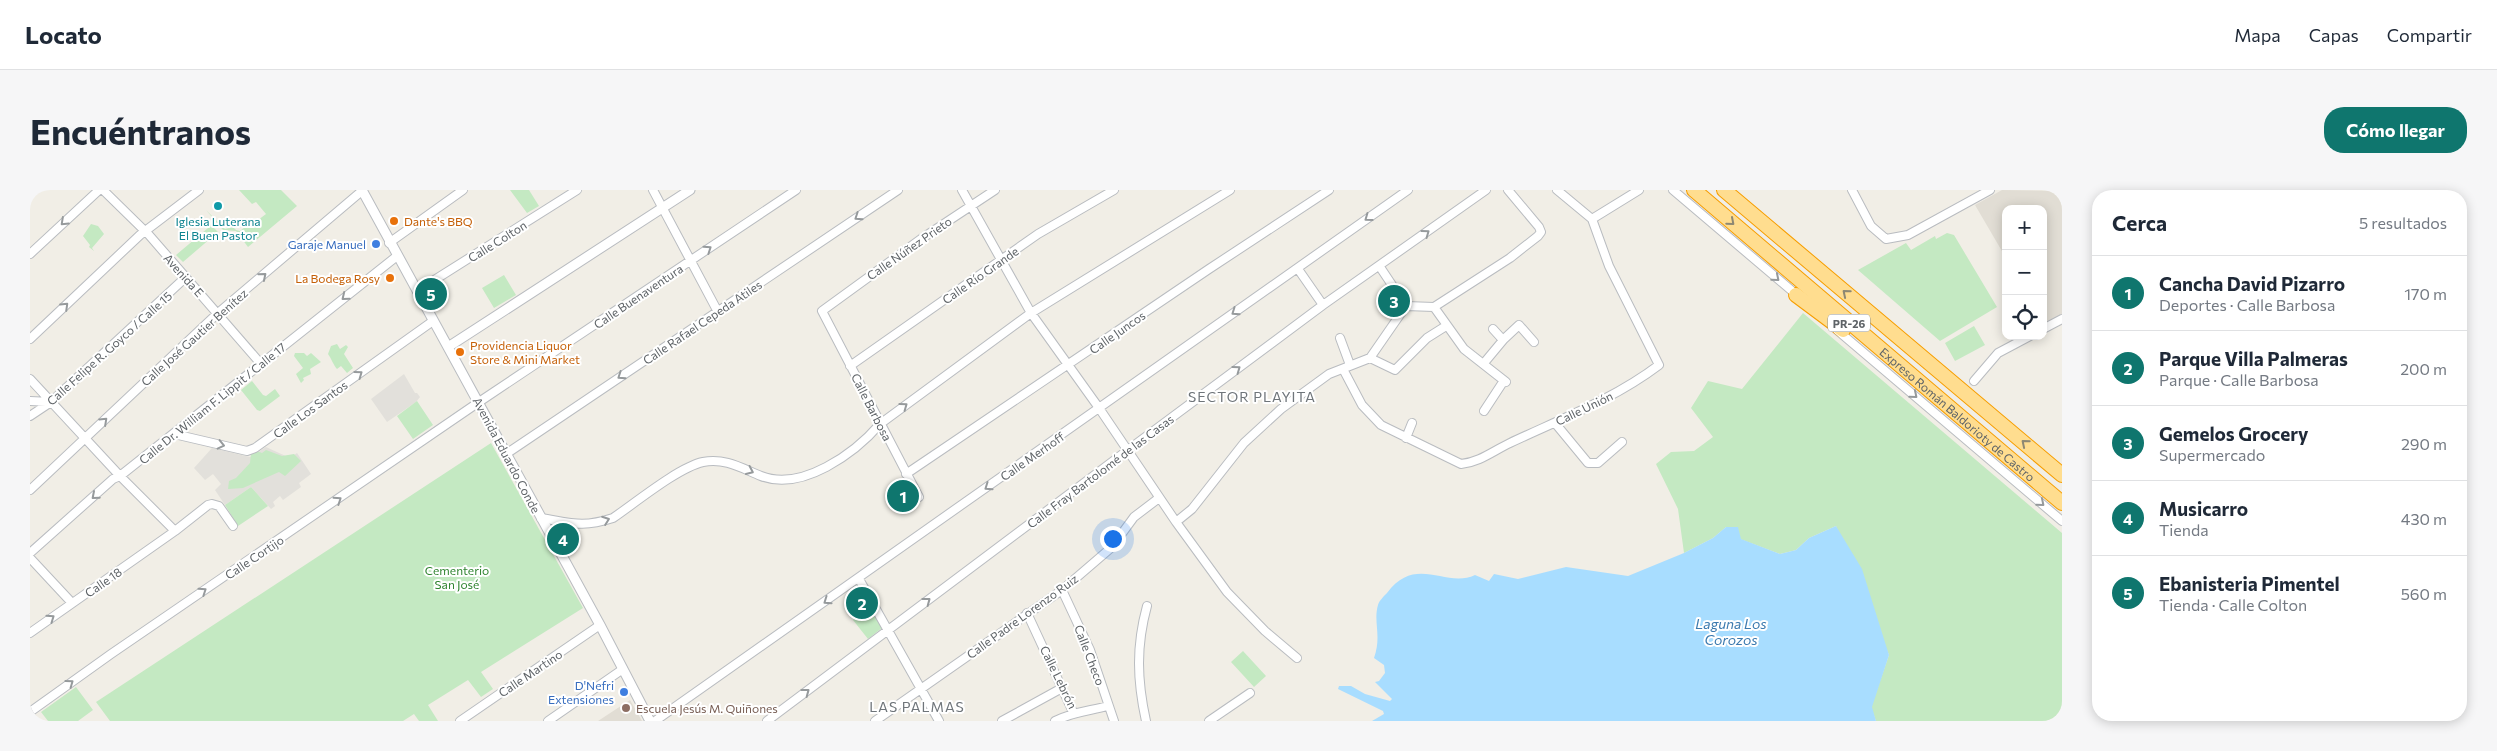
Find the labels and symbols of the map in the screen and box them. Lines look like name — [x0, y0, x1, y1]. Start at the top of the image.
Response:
marker: Iglesia Luterana El Buen Pastor — [212, 200, 224, 212]
one-way arrow — [854, 211, 863, 220]
one-way arrow — [1365, 213, 1374, 221]
place label: Iglesia Luterana El Buen Pastor — [175, 214, 261, 242]
place label: Dante's BBQ — [404, 214, 473, 228]
street label: Calle Núñez Prieto — [864, 214, 954, 282]
marker: Dante's BBQ — [388, 215, 400, 227]
one-way arrow — [61, 216, 70, 225]
one-way arrow — [1725, 216, 1734, 225]
street label: Calle Colton — [465, 217, 529, 265]
one-way arrow — [1420, 230, 1430, 239]
place label: Garaje Manuel — [288, 237, 366, 251]
marker: Garaje Manuel — [370, 238, 382, 250]
street label: Calle Río Grande — [939, 244, 1021, 306]
one-way arrow — [703, 245, 712, 255]
street label: Avenida E — [161, 251, 207, 299]
street label: Calle Buenaventura — [591, 261, 685, 331]
place label: La Bodega Rosy — [295, 271, 380, 285]
marker: La Bodega Rosy — [384, 272, 396, 284]
one-way arrow — [257, 273, 266, 282]
one-way arrow — [1771, 273, 1780, 282]
pin: 5 — [415, 275, 447, 313]
street label: Calle Rafael Cepeda Atiles — [640, 277, 764, 367]
pin: 3 — [1378, 282, 1410, 320]
street label: Calle José Gautier Benítez — [138, 286, 251, 389]
street label: Calle Felipe R. Goyco / Calle 15 — [44, 288, 174, 408]
one-way arrow — [1843, 290, 1852, 299]
one-way arrow — [342, 291, 351, 299]
one-way arrow — [60, 303, 69, 312]
one-way arrow — [1232, 306, 1241, 315]
street label: Calle Juncos — [1086, 308, 1148, 357]
road number: PR-26 — [1828, 315, 1870, 332]
place label: Providencia Liquor Store & Mini Market — [470, 338, 580, 366]
street label: Calle Dr. William F. Lippit / Calle 17 — [136, 339, 288, 467]
street label: Expreso Román Baldorioty de Castro — [1877, 344, 2038, 484]
marker: Providencia Liquor Store & Mini Market — [454, 346, 466, 358]
one-way arrow — [1231, 366, 1240, 374]
one-way arrow — [617, 370, 627, 379]
one-way arrow — [353, 371, 362, 380]
street label: Calle Barbosa — [849, 371, 895, 443]
street label: Calle Los Santos — [270, 377, 350, 441]
district label: SECTOR PLAYITA — [1188, 388, 1316, 405]
street label: Calle Unión — [1553, 388, 1615, 428]
one-way arrow — [1908, 389, 1917, 398]
street label: Avenida Eduardo Conde — [471, 395, 543, 515]
one-way arrow — [899, 403, 908, 412]
street label: Calle Fray Bartolomé de las Casas — [1024, 411, 1176, 531]
one-way arrow — [98, 418, 107, 427]
street label: Calle Merhoff — [997, 428, 1067, 483]
one-way arrow — [217, 439, 226, 450]
one-way arrow — [2021, 440, 2030, 449]
one-way arrow — [745, 465, 754, 475]
pin: 1 — [887, 477, 919, 515]
one-way arrow — [984, 481, 994, 490]
one-way arrow — [91, 490, 100, 499]
one-way arrow — [332, 497, 342, 506]
one-way arrow — [2035, 498, 2044, 506]
one-way arrow — [601, 516, 610, 526]
pin: 4 — [547, 520, 579, 558]
your location — [1100, 526, 1126, 552]
street label: Calle Cortijo — [222, 532, 286, 582]
park label: Cementerio San José — [425, 563, 489, 592]
street label: Calle 18 — [82, 564, 124, 600]
street label: Calle Padre Lorenzo Ruiz — [964, 571, 1080, 661]
pin: 2 — [846, 584, 878, 622]
one-way arrow — [198, 588, 207, 597]
one-way arrow — [823, 595, 833, 604]
one-way arrow — [921, 598, 931, 607]
one-way arrow — [45, 615, 55, 624]
water label: Laguna Los Corozos — [1695, 615, 1767, 648]
street label: Calle Checo — [1072, 623, 1108, 687]
street label: Calle Lebrón — [1038, 643, 1080, 711]
street label: Calle Martino — [496, 647, 564, 699]
place label: D'Nefri Extensiones — [548, 678, 614, 706]
one-way arrow — [64, 680, 73, 690]
marker: D'Nefri Extensiones — [618, 686, 630, 698]
one-way arrow — [800, 689, 810, 698]
district label: LAS PALMAS — [869, 698, 965, 715]
place label: Escuela Jesús M. Quiñones — [636, 701, 778, 716]
marker: Escuela Jesús M. Quiñones — [620, 702, 632, 714]

